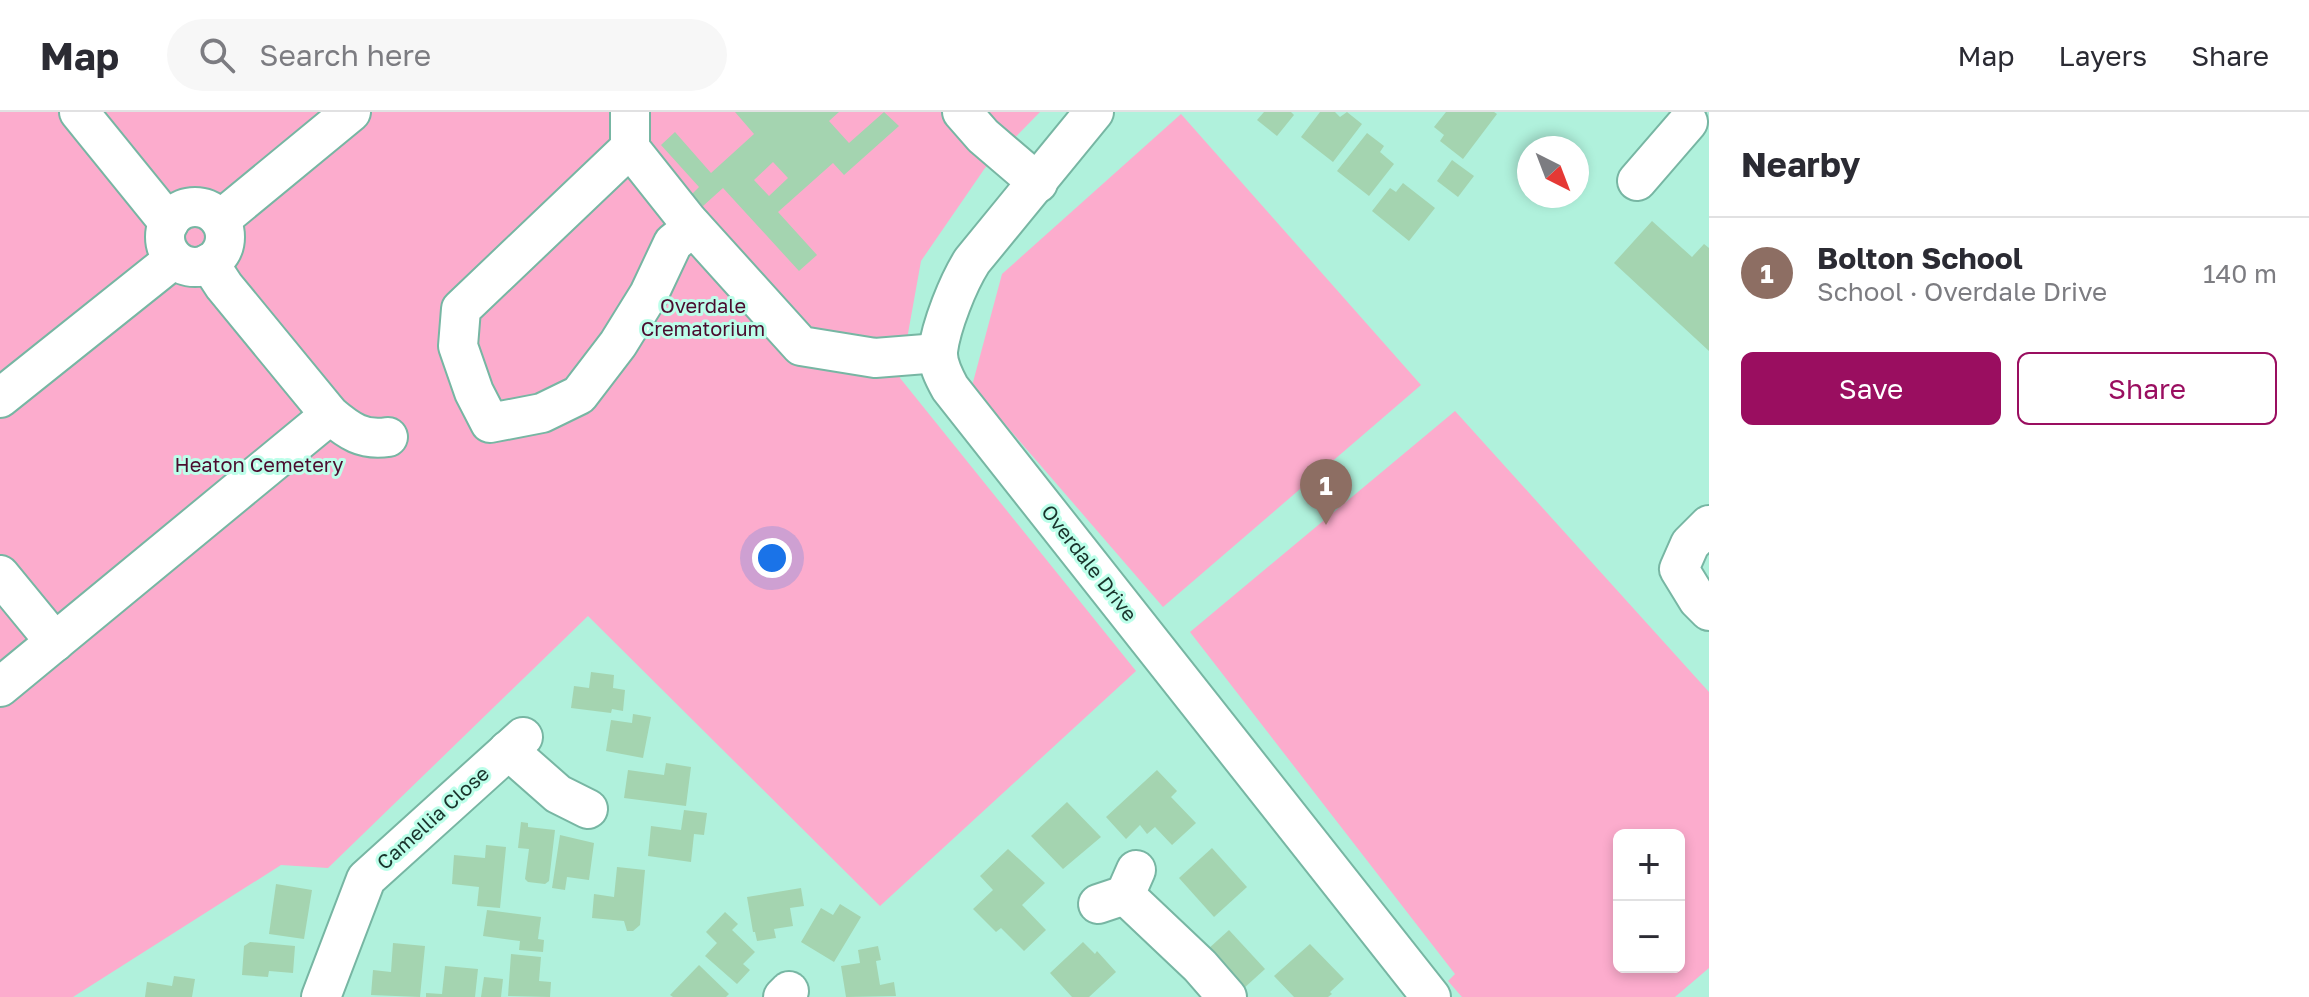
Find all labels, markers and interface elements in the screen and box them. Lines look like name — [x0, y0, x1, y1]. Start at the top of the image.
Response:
search box — [167, 19, 727, 91]
text: Map — [40, 33, 119, 78]
icon: search — [195, 33, 239, 77]
text: Search here — [259, 37, 431, 73]
text: Map — [1957, 39, 2015, 72]
text: Layers — [2059, 39, 2147, 72]
text: Share — [2191, 39, 2269, 72]
north arrow — [1517, 136, 1589, 208]
text: Nearby — [1741, 144, 1861, 184]
text: Bolton School — [1817, 240, 2023, 276]
text: 1 — [1760, 258, 1774, 289]
text: 140 m — [2203, 258, 2277, 289]
text: School · Overdale Drive — [1817, 276, 2107, 307]
park label: Overdale Crematorium — [641, 293, 765, 340]
button: Save — [1741, 352, 2001, 425]
button: Share — [2017, 352, 2277, 425]
park label: Heaton Cemetery — [175, 452, 343, 476]
pin: 1 — [1300, 459, 1352, 525]
street label: Overdale Drive — [1037, 500, 1143, 625]
your location — [752, 538, 792, 578]
street label: Camellia Close — [371, 761, 493, 874]
map controls — [1613, 829, 1685, 973]
button: + — [1613, 829, 1685, 901]
button: − — [1613, 901, 1685, 973]

